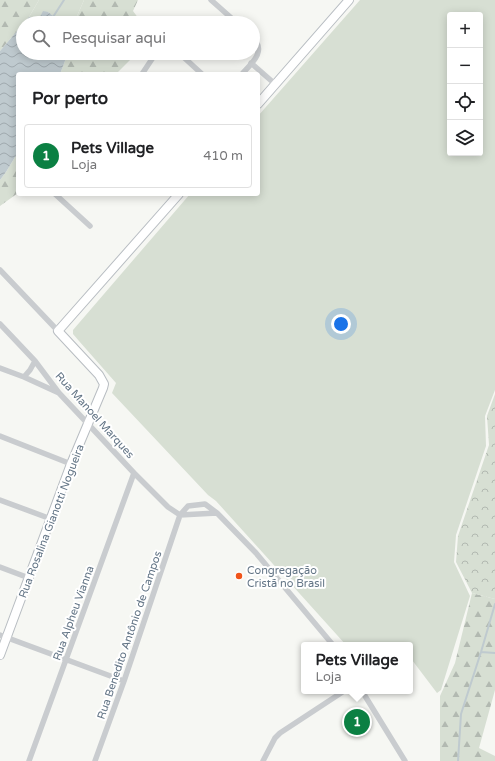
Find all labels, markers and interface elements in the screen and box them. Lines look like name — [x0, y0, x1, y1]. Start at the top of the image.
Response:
map controls — [447, 12, 483, 156]
button: + — [447, 12, 483, 48]
search box — [16, 16, 260, 60]
icon: search — [30, 27, 52, 49]
text: Pesquisar aqui — [62, 29, 166, 47]
button: − — [447, 48, 483, 84]
button: locate — [447, 84, 483, 120]
text: Por perto — [32, 88, 108, 109]
button: layers — [447, 120, 483, 156]
text: Pets Village — [71, 139, 154, 157]
text: 1 — [42, 148, 50, 164]
text: 410 m — [203, 148, 243, 164]
text: Loja — [71, 157, 97, 173]
your location — [331, 314, 351, 334]
street label: Rua Manoel Marques — [52, 370, 137, 461]
street label: Rua Rosalina Gianotti Nogueira — [16, 442, 87, 600]
street label: Rua Benedito Antônio de Campos — [95, 549, 164, 721]
street label: Rua Alpheu Vianna — [50, 564, 97, 662]
place label: Congregação Cristã no Brasil — [247, 564, 325, 590]
marker: Congregação Cristã no Brasil — [234, 571, 244, 581]
popup — [301, 642, 413, 694]
text: Pets Village — [315, 651, 399, 669]
text: Loja — [315, 669, 341, 685]
pin: 1 — [344, 707, 370, 737]

